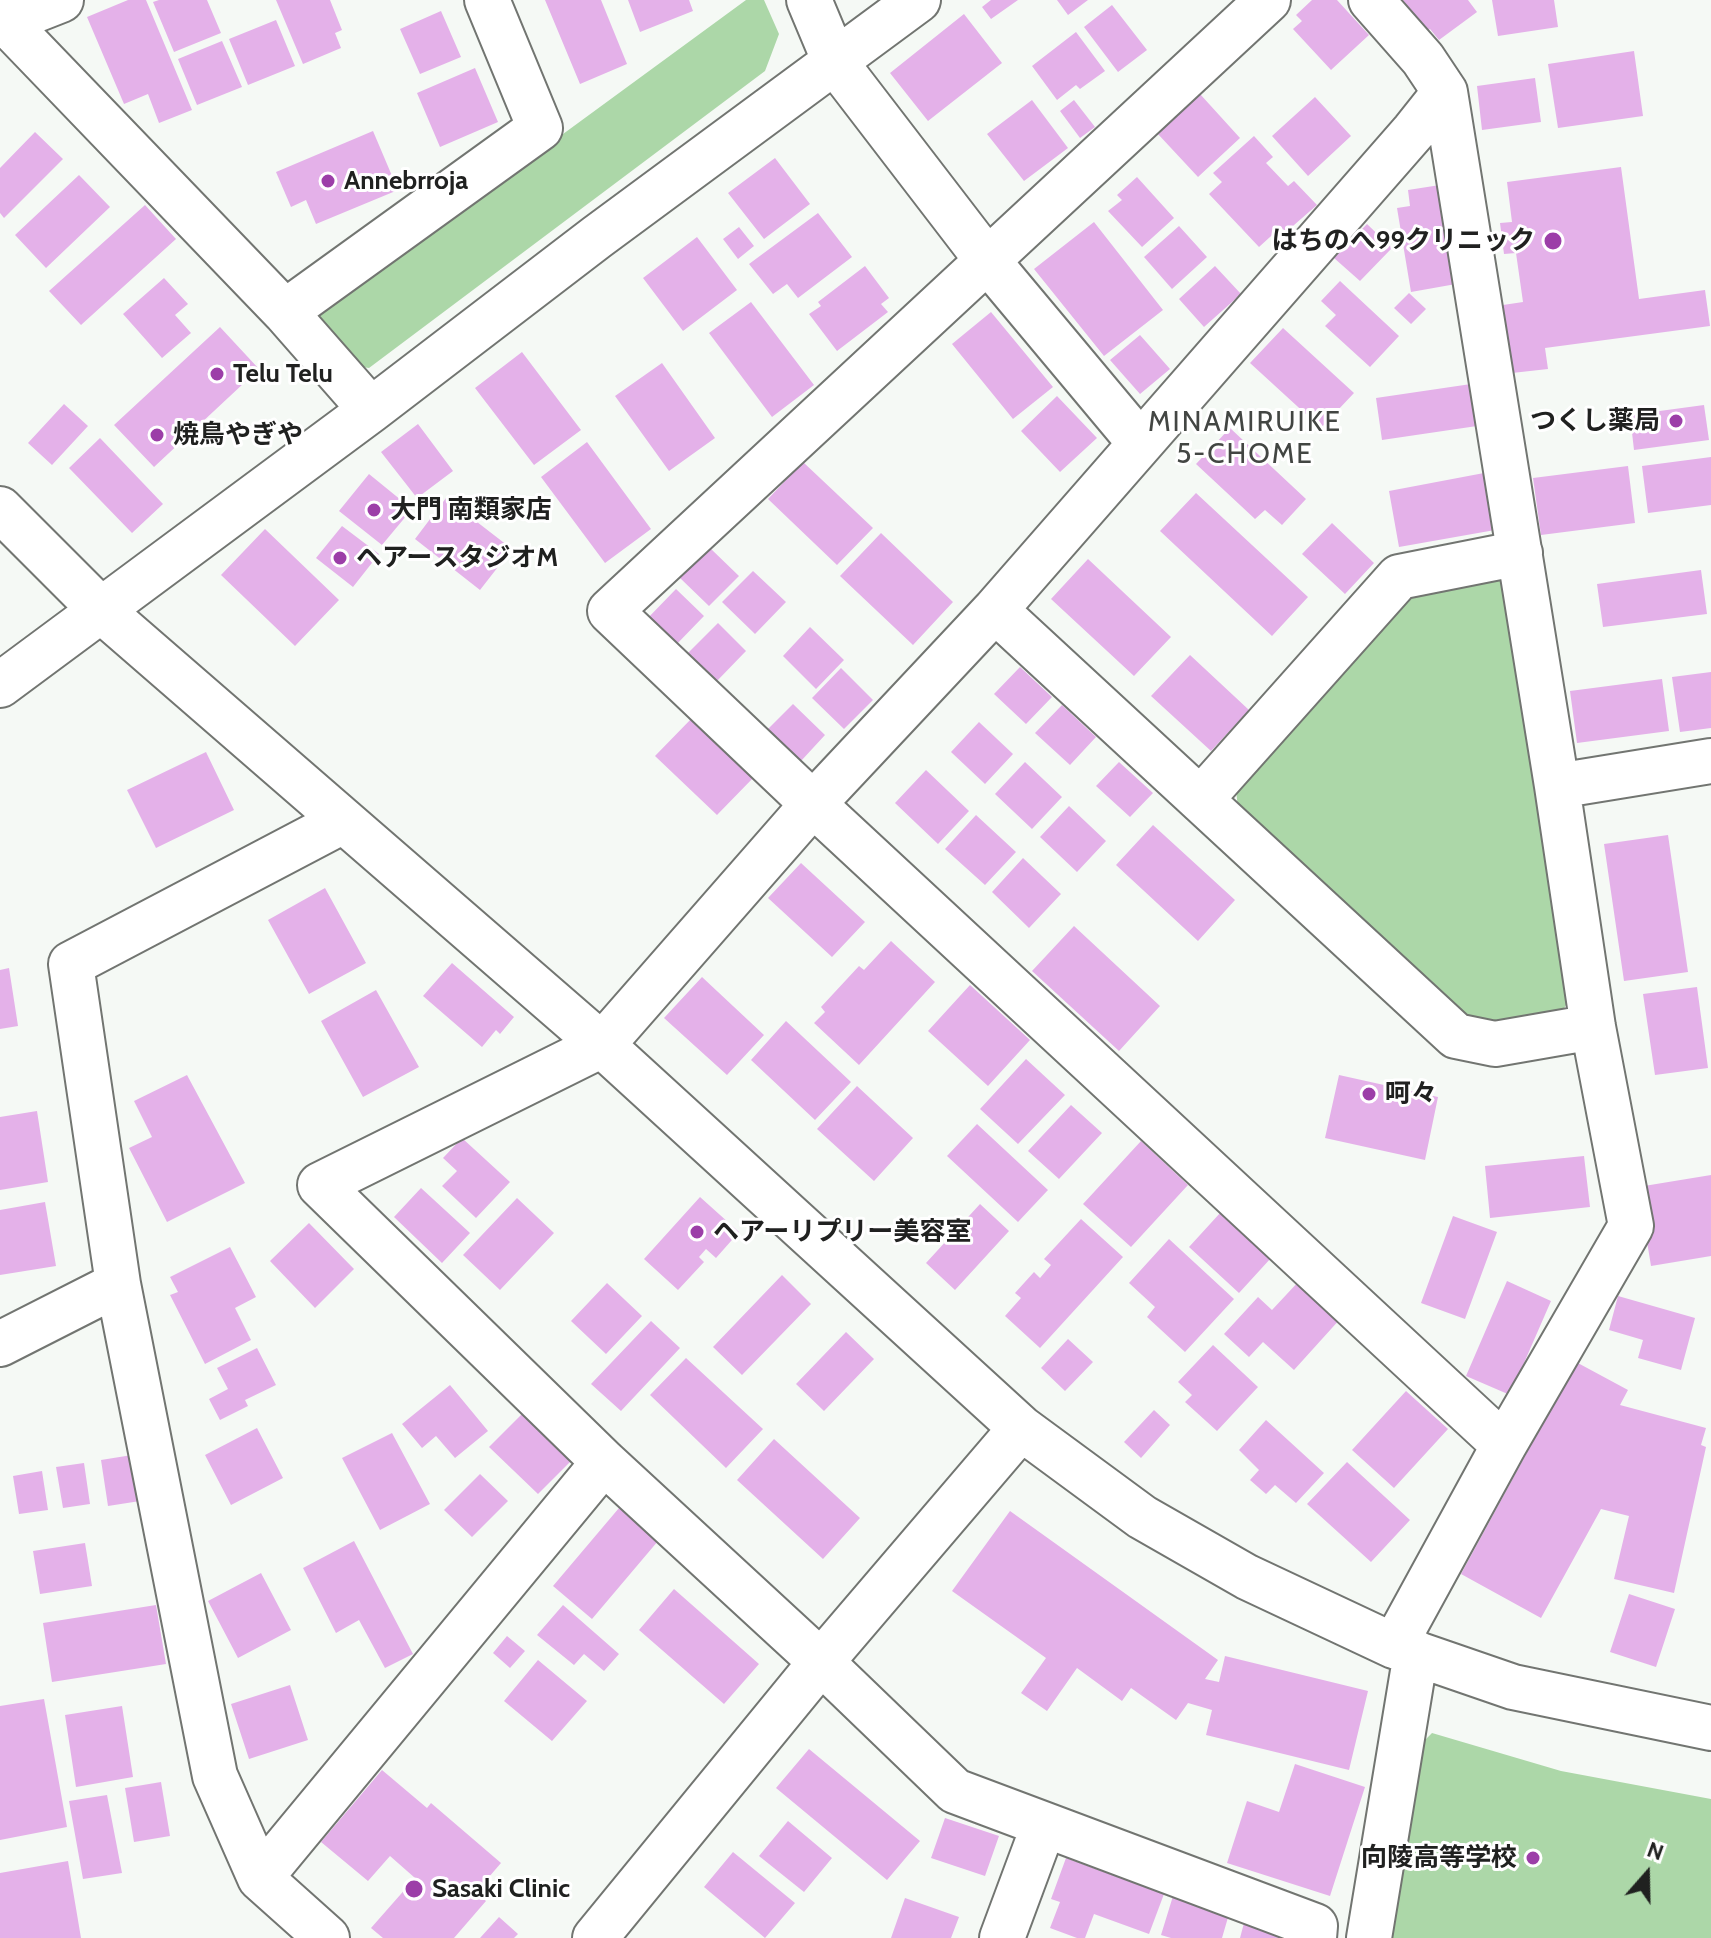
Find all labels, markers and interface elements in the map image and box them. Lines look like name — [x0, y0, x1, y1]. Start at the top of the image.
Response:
place label: Annebrroja — [344, 165, 468, 197]
marker: Annebrroja — [319, 172, 337, 190]
place label: はちのへ99クリニック — [1272, 225, 1535, 257]
marker: はちのへ99クリニック — [1542, 230, 1564, 252]
place label: Telu Telu — [233, 358, 333, 390]
marker: Telu Telu — [208, 365, 226, 383]
place label: つくし薬局 — [1530, 405, 1660, 437]
district label: MINAMIRUIKE 5-CHOME — [1148, 406, 1342, 472]
marker: つくし薬局 — [1667, 412, 1685, 430]
place label: 焼鳥やぎや — [173, 419, 303, 451]
marker: 焼鳥やぎや — [148, 426, 166, 444]
place label: 大門 南類家店 — [390, 494, 552, 526]
marker: 大門 南類家店 — [365, 501, 383, 519]
place label: ヘアースタジオM — [356, 542, 558, 574]
marker: ヘアースタジオM — [331, 549, 349, 567]
place label: 呵々 — [1385, 1078, 1437, 1110]
marker: 呵々 — [1360, 1085, 1378, 1103]
place label: ヘアーリプリー美容室 — [713, 1216, 971, 1248]
marker: ヘアーリプリー美容室 — [688, 1223, 706, 1241]
north arrow — [1607, 1834, 1687, 1914]
text: N — [1643, 1836, 1667, 1866]
place label: 向陵高等学校 — [1361, 1842, 1517, 1874]
marker: 向陵高等学校 — [1524, 1849, 1542, 1867]
place label: Sasaki Clinic — [432, 1873, 570, 1905]
marker: Sasaki Clinic — [403, 1878, 425, 1900]

